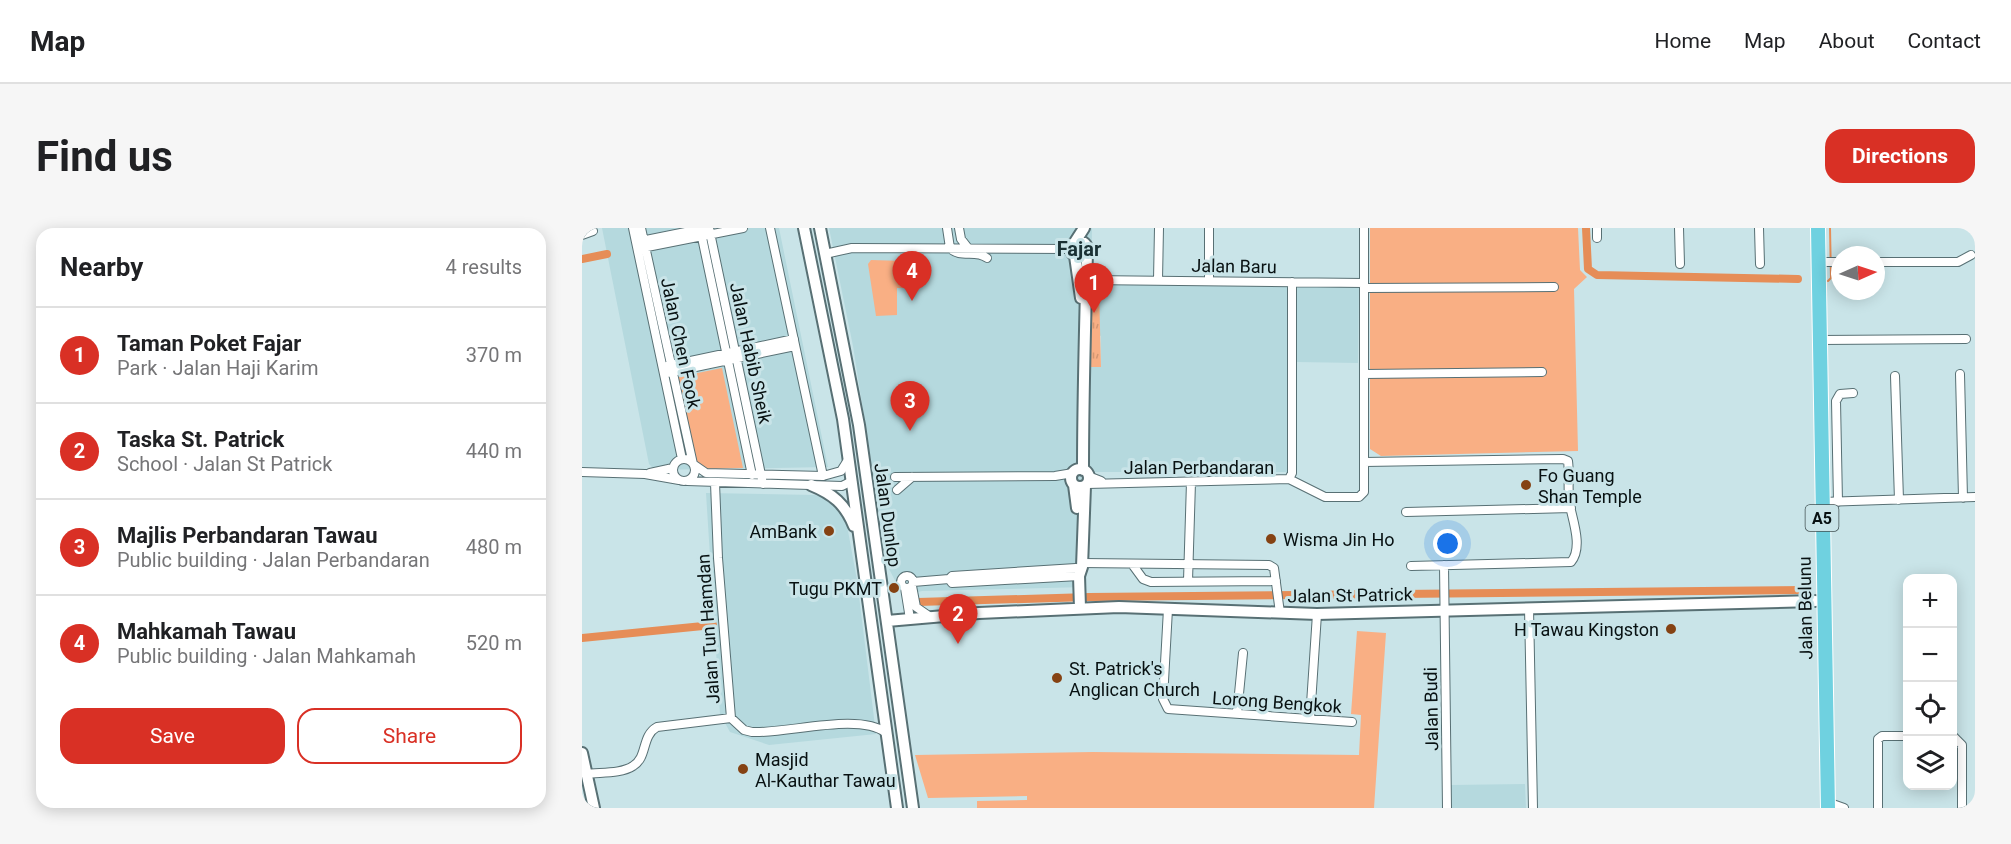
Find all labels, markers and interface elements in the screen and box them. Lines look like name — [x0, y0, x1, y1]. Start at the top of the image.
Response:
text: Map — [30, 25, 85, 58]
text: Home — [1655, 29, 1711, 53]
text: Map — [1744, 29, 1786, 53]
text: About — [1819, 29, 1875, 53]
text: Contact — [1908, 29, 1981, 53]
button: Directions — [1825, 129, 1975, 183]
text: Find us — [36, 132, 173, 181]
district label: Fajar — [1057, 237, 1102, 261]
north arrow — [1831, 246, 1885, 300]
pin: 4 — [892, 251, 932, 301]
text: Nearby — [60, 252, 143, 282]
text: 4 results — [446, 255, 522, 279]
street label: Jalan Baru — [1191, 255, 1277, 277]
pin: 1 — [1074, 264, 1114, 313]
street label: Jalan Chen Fook — [657, 276, 705, 411]
street label: Jalan Habib Sheik — [726, 281, 776, 426]
text: Taman Poket Fajar — [117, 331, 301, 356]
text: 1 — [74, 343, 85, 367]
text: 370 m — [466, 343, 522, 367]
text: Park · Jalan Haji Karim — [117, 356, 318, 380]
pin: 3 — [890, 382, 930, 431]
text: Taska St. Patrick — [117, 427, 284, 452]
text: 2 — [74, 439, 85, 463]
text: 440 m — [466, 439, 522, 463]
text: School · Jalan St Patrick — [117, 452, 332, 476]
street label: Jalan Perbandaran — [1124, 457, 1274, 478]
street label: Jalan Dunlop — [870, 462, 906, 568]
place label: Fo Guang Shan Temple — [1538, 465, 1642, 507]
marker: Fo Guang Shan Temple — [1519, 478, 1533, 492]
road number: A5 — [1806, 505, 1838, 531]
place label: AmBank — [749, 521, 818, 542]
text: Majlis Perbandaran Tawau — [117, 523, 378, 548]
marker: AmBank — [822, 524, 836, 538]
place label: Wisma Jin Ho — [1283, 529, 1395, 550]
your location — [1433, 529, 1462, 558]
marker: Wisma Jin Ho — [1264, 532, 1278, 546]
text: 3 — [74, 535, 85, 559]
text: 480 m — [466, 535, 522, 559]
text: Public building · Jalan Perbandaran — [117, 548, 430, 572]
street label: Jalan Tun Hamdan — [692, 553, 724, 705]
street label: Jalan Belunu — [1794, 556, 1816, 660]
map controls — [1903, 574, 1957, 790]
button: + — [1903, 574, 1957, 628]
place label: Tugu PKMT — [789, 578, 882, 599]
marker: Tugu PKMT — [887, 581, 901, 595]
street label: Jalan St Patrick — [1287, 583, 1414, 607]
pin: 2 — [938, 594, 977, 644]
text: Mahkamah Tawau — [117, 619, 296, 644]
place label: H Tawau Kingston — [1514, 619, 1659, 640]
marker: H Tawau Kingston — [1664, 622, 1678, 636]
button: − — [1903, 628, 1957, 682]
text: 4 — [74, 631, 85, 655]
text: 520 m — [466, 631, 522, 655]
text: Public building · Jalan Mahkamah — [117, 644, 416, 668]
place label: St. Patrick's Anglican Church — [1069, 658, 1200, 700]
street label: Jalan Budi — [1420, 667, 1442, 751]
marker: St. Patrick's Anglican Church — [1050, 671, 1064, 685]
button: locate — [1903, 682, 1957, 736]
street label: Lorong Bengkok — [1211, 687, 1343, 717]
button: Save — [60, 708, 285, 764]
button: Share — [297, 708, 522, 764]
button: layers — [1903, 736, 1957, 790]
place label: Masjid Al-Kauthar Tawau — [755, 749, 896, 791]
marker: Masjid Al-Kauthar Tawau — [736, 762, 750, 776]

